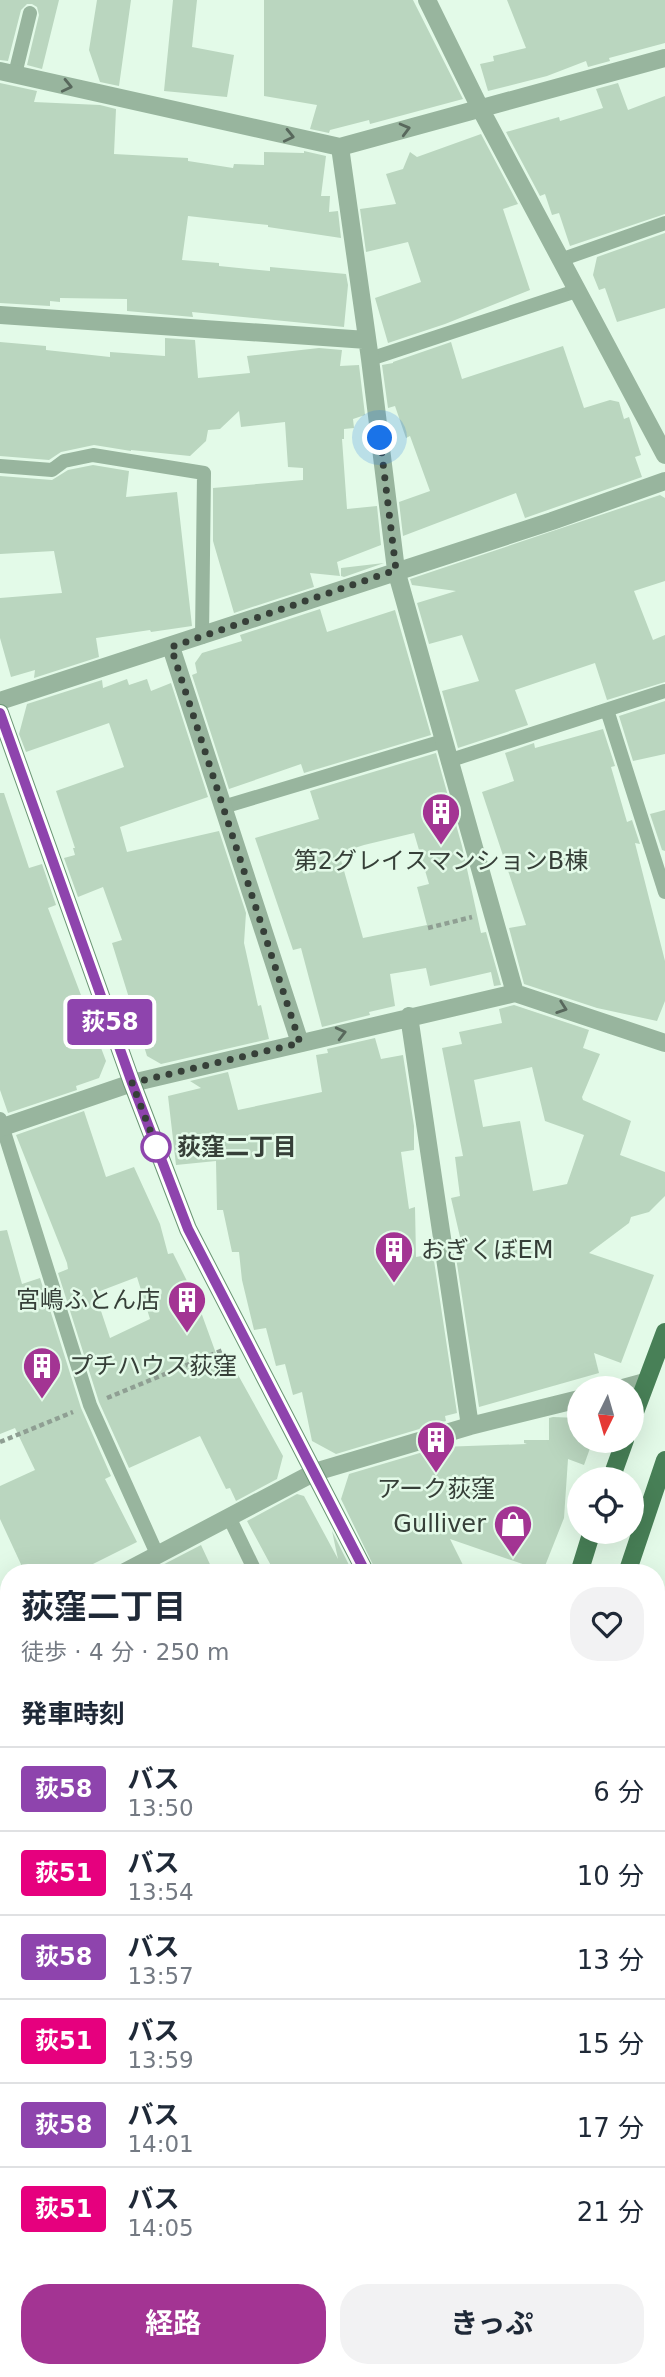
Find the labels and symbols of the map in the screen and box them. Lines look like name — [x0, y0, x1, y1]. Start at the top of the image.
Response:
one-way arrow — [61, 78, 73, 92]
one-way arrow — [399, 123, 411, 137]
one-way arrow — [283, 127, 295, 142]
your location — [362, 420, 397, 455]
building icon: 第2グレイスマンションB棟 — [420, 791, 462, 846]
place label: 第2グレイスマンションB棟 — [294, 847, 588, 875]
line badge: 荻58 — [70, 999, 150, 1045]
one-way arrow — [556, 1000, 568, 1015]
one-way arrow — [335, 1027, 347, 1041]
marker: 荻窪二丁目 — [141, 1132, 171, 1162]
place label: 荻窪二丁目 — [177, 1133, 297, 1161]
building icon: おぎくぼEM — [373, 1229, 415, 1284]
place label: おぎくぼEM — [421, 1236, 553, 1264]
building icon: 宮嶋ふとん店 — [166, 1279, 208, 1334]
place label: 宮嶋ふとん店 — [16, 1286, 160, 1314]
building icon: プチハウス荻窪 — [21, 1345, 63, 1400]
place label: プチハウス荻窪 — [69, 1352, 237, 1380]
north arrow — [567, 1376, 644, 1452]
building icon: アーク荻窪 — [415, 1419, 457, 1474]
place label: アーク荻窪 — [377, 1475, 495, 1503]
shop icon: Gulliver — [492, 1503, 534, 1558]
place label: Gulliver — [393, 1510, 486, 1538]

